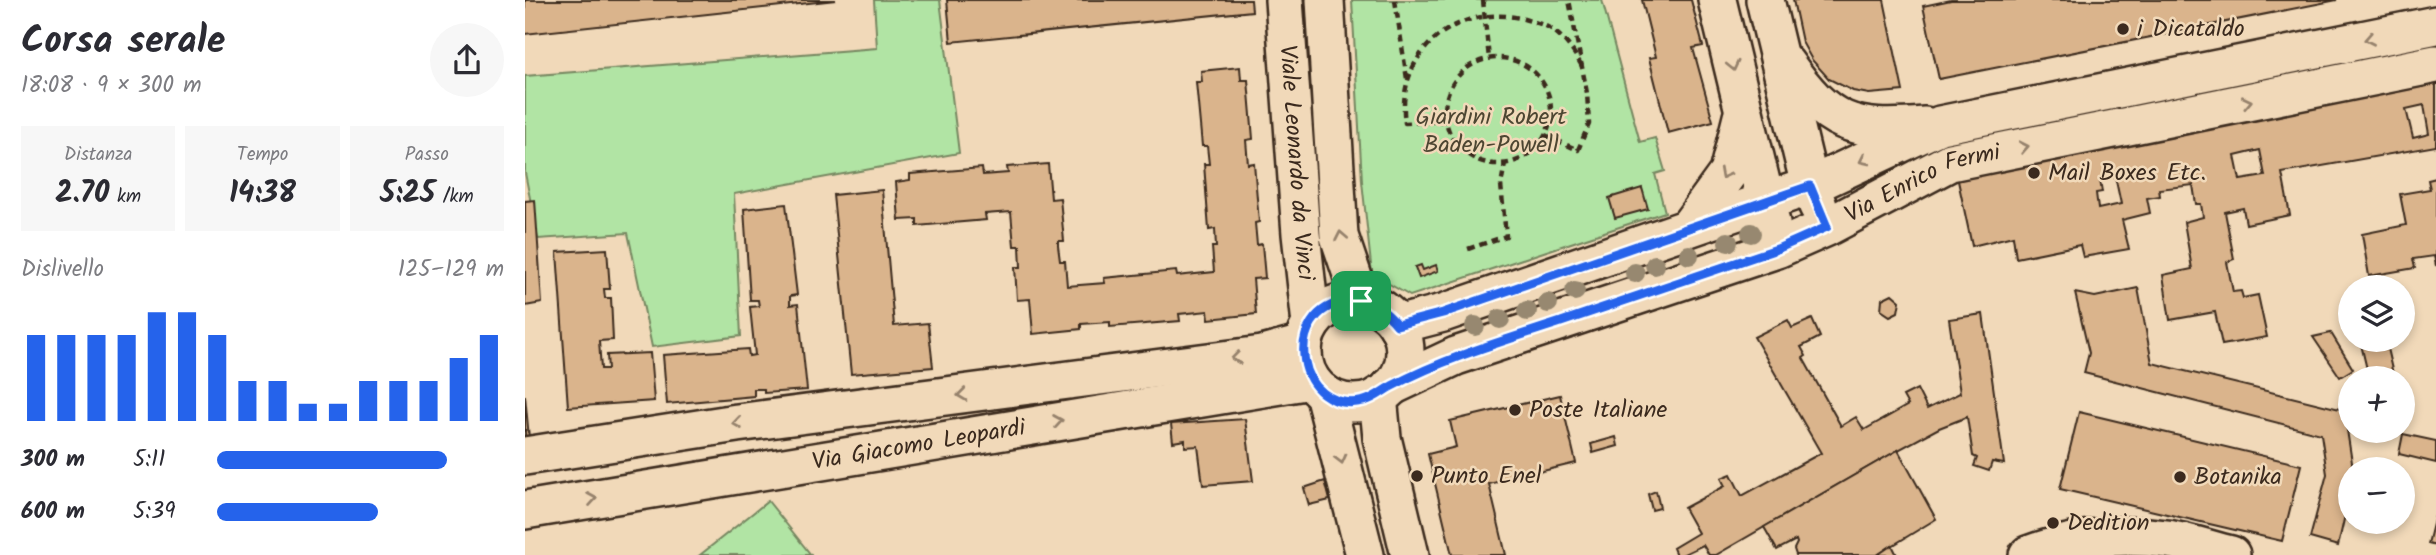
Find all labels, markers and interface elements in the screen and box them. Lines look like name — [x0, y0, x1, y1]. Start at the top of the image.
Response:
place label: i Dicataldo — [2137, 10, 2245, 49]
text: Corsa serale — [21, 12, 225, 72]
marker: i Dicataldo — [2115, 21, 2131, 37]
button: share — [430, 23, 504, 97]
one-way arrow — [2363, 30, 2375, 45]
street label: Viale Leonardo da Vinci — [1268, 43, 1326, 284]
one-way arrow — [1725, 60, 1739, 72]
text: 18:08 · 9 × 300 m — [21, 68, 202, 104]
one-way arrow — [2241, 96, 2253, 111]
park label: Giardini Robert Baden-Powell — [1416, 98, 1567, 165]
street label: Via Enrico Fermi — [1838, 133, 2005, 234]
text: Distanza — [64, 140, 132, 170]
text: Tempo — [237, 140, 288, 170]
text: Passo — [405, 140, 449, 170]
one-way arrow — [2018, 140, 2030, 155]
one-way arrow — [1859, 152, 1871, 166]
place label: Mail Boxes Etc. — [2048, 154, 2206, 193]
marker: Mail Boxes Etc. — [2026, 165, 2042, 181]
one-way arrow — [1719, 167, 1733, 180]
text: 2.70 — [55, 170, 109, 218]
text: 14:38 — [229, 170, 296, 218]
text: 5:25 — [380, 170, 435, 218]
text: km — [109, 182, 141, 212]
text: /km — [435, 182, 474, 212]
one-way arrow — [1334, 230, 1349, 242]
text: Dislivello — [21, 252, 104, 288]
text: 125–129 m — [398, 252, 504, 288]
pin — [1331, 271, 1391, 331]
map controls — [2338, 275, 2415, 534]
button: layers — [2338, 275, 2415, 352]
icon: arrive — [1342, 282, 1380, 320]
one-way arrow — [1231, 351, 1242, 366]
button: + — [2338, 366, 2415, 443]
one-way arrow — [957, 388, 968, 403]
place label: Poste Italiane — [1529, 391, 1667, 430]
marker: Poste Italiane — [1507, 402, 1523, 418]
street label: Via Giacomo Leopardi — [809, 408, 1029, 482]
one-way arrow — [1052, 414, 1064, 429]
one-way arrow — [731, 415, 742, 430]
text: 300 m — [21, 442, 85, 478]
text: 5:11 — [133, 442, 165, 478]
one-way arrow — [1333, 453, 1347, 465]
place label: Punto Enel — [1431, 457, 1542, 496]
button: − — [2338, 457, 2415, 534]
place label: Botanika — [2194, 458, 2282, 497]
marker: Punto Enel — [1409, 468, 1425, 484]
marker: Botanika — [2172, 469, 2188, 485]
one-way arrow — [586, 492, 598, 507]
text: 600 m — [21, 494, 85, 530]
text: 5:39 — [133, 494, 175, 530]
place label: Dedition — [2067, 504, 2150, 543]
marker: Dedition — [2045, 515, 2061, 531]

